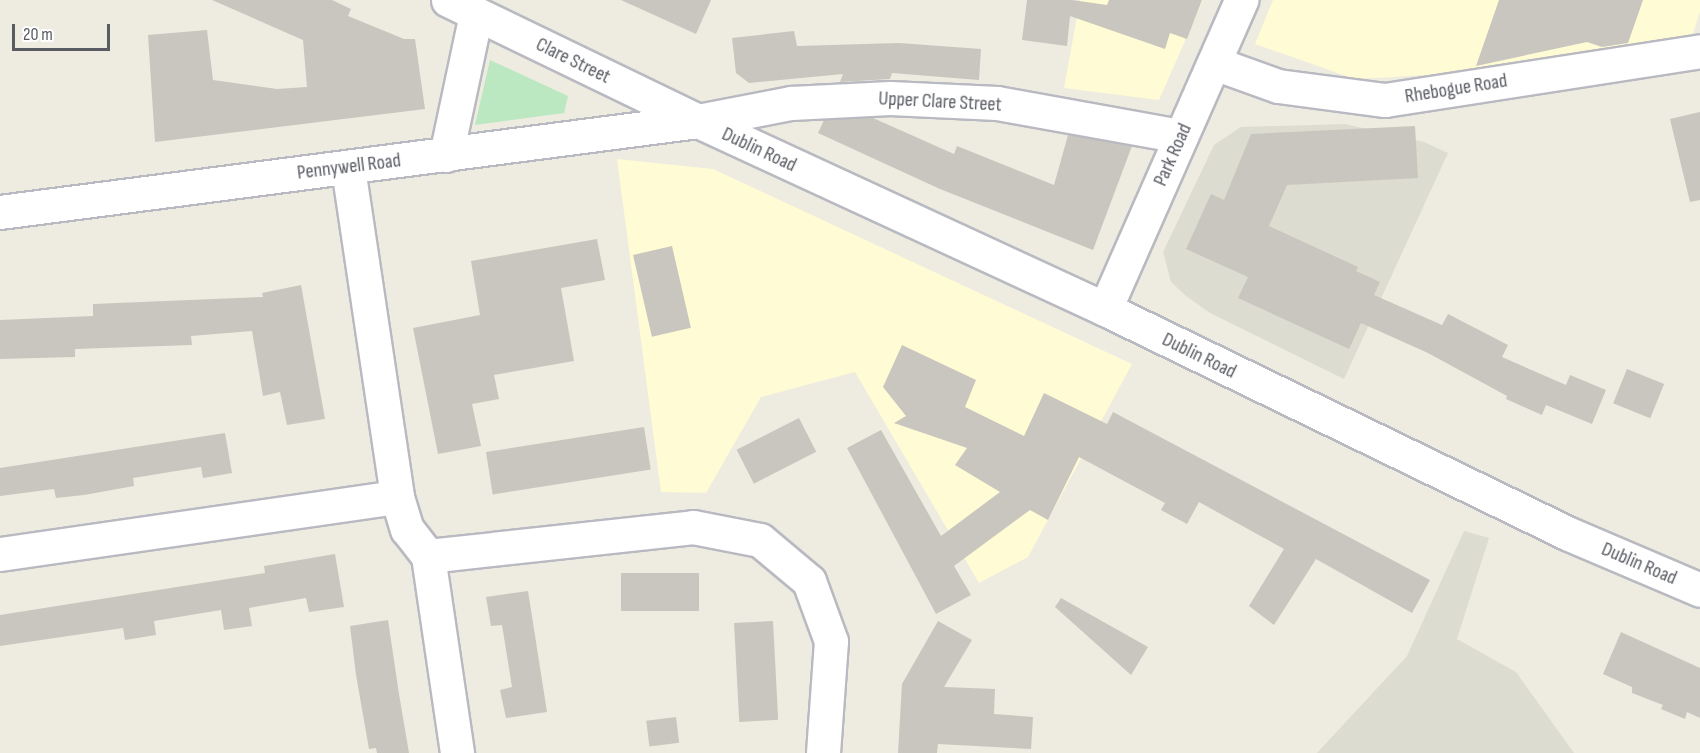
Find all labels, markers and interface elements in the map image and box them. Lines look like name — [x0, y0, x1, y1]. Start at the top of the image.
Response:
scale bar — [15, 12, 112, 50]
text: 20 m — [23, 24, 53, 45]
street label: Clare Street — [532, 33, 614, 89]
street label: Rhebogue Road — [1403, 69, 1509, 109]
street label: Upper Clare Street — [878, 87, 1002, 117]
street label: Park Road — [1149, 120, 1197, 190]
street label: Dublin Road — [718, 122, 800, 178]
street label: Pennywell Road — [296, 149, 402, 185]
street label: Dublin Road — [1158, 328, 1240, 384]
street label: Dublin Road — [1598, 537, 1680, 591]

